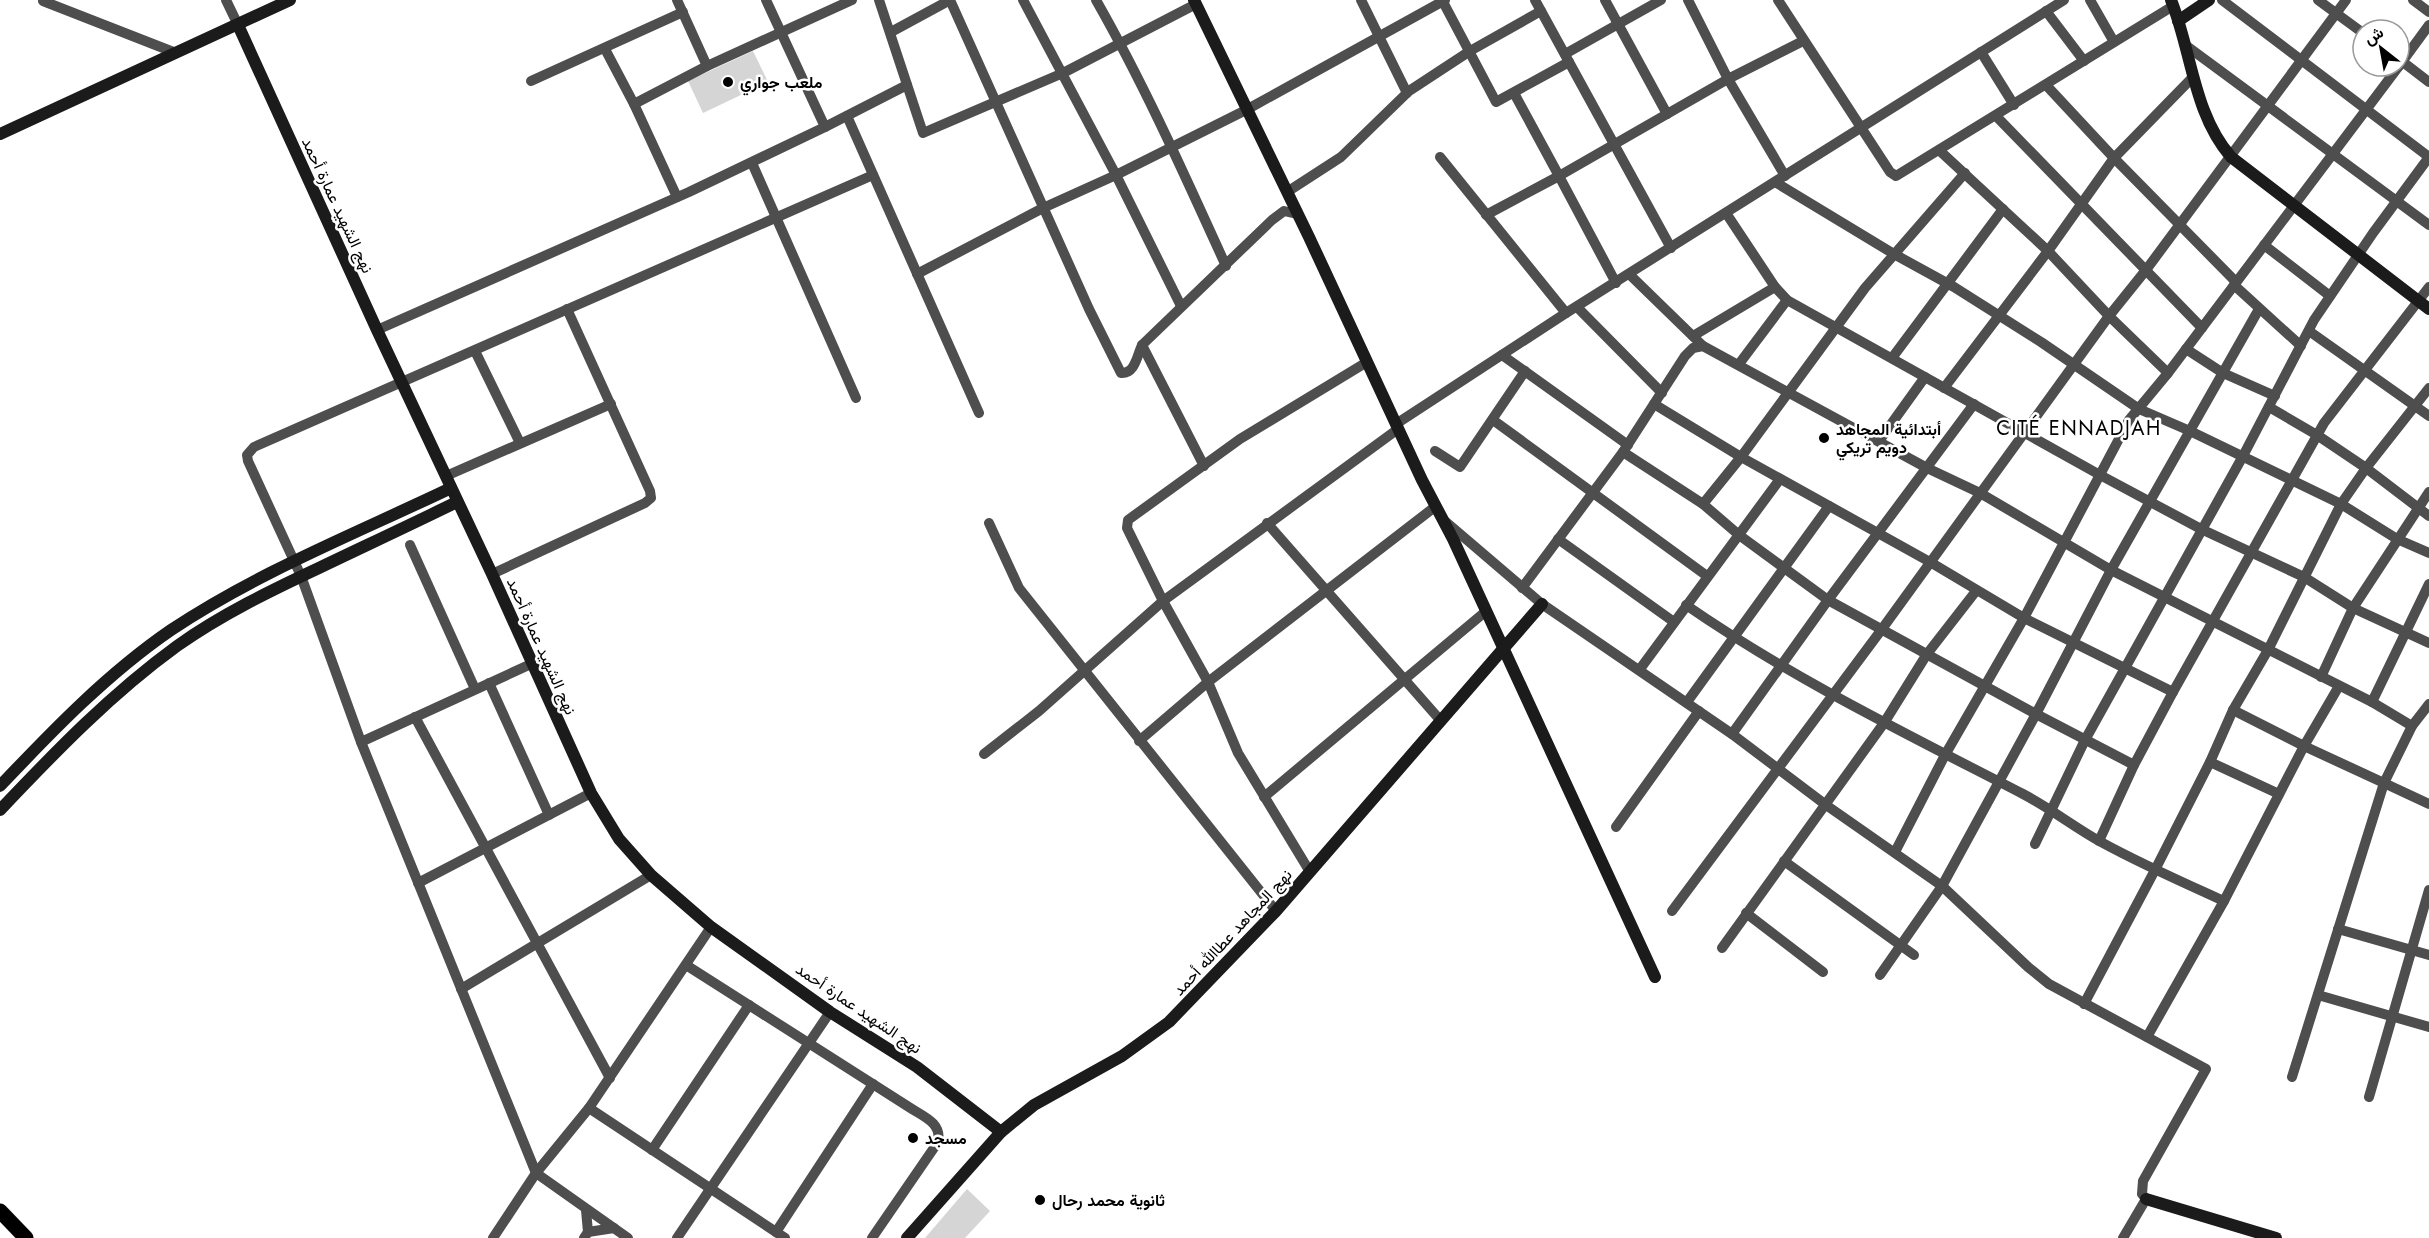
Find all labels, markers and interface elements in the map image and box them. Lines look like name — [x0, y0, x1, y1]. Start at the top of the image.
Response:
north arrow — [2351, 18, 2411, 78]
text: ش — [2359, 21, 2388, 50]
place label: ملعب جواري — [740, 71, 823, 96]
marker: ملعب جواري — [721, 75, 735, 89]
street label: نهج الشهيد عمارة أحمد — [296, 133, 379, 277]
district label: CITÉ ENNADJAH — [1996, 414, 2162, 443]
place label: أبتدائية المجاهد دويم تريكي — [1836, 418, 1941, 461]
marker: أبتدائية المجاهد دويم تريكي — [1817, 431, 1831, 445]
street label: نهج الشهيد عمارة أحمد — [501, 574, 582, 718]
street label: نهج المجاهد عطاالله أحمد — [1167, 864, 1297, 1001]
street label: نهج الشهيد عمارة أحمد — [791, 958, 926, 1059]
place label: مسجد — [925, 1127, 967, 1150]
marker: مسجد — [906, 1131, 920, 1145]
place label: ثانوية محمد رحال — [1052, 1189, 1165, 1212]
marker: ثانوية محمد رحال — [1033, 1193, 1047, 1207]

